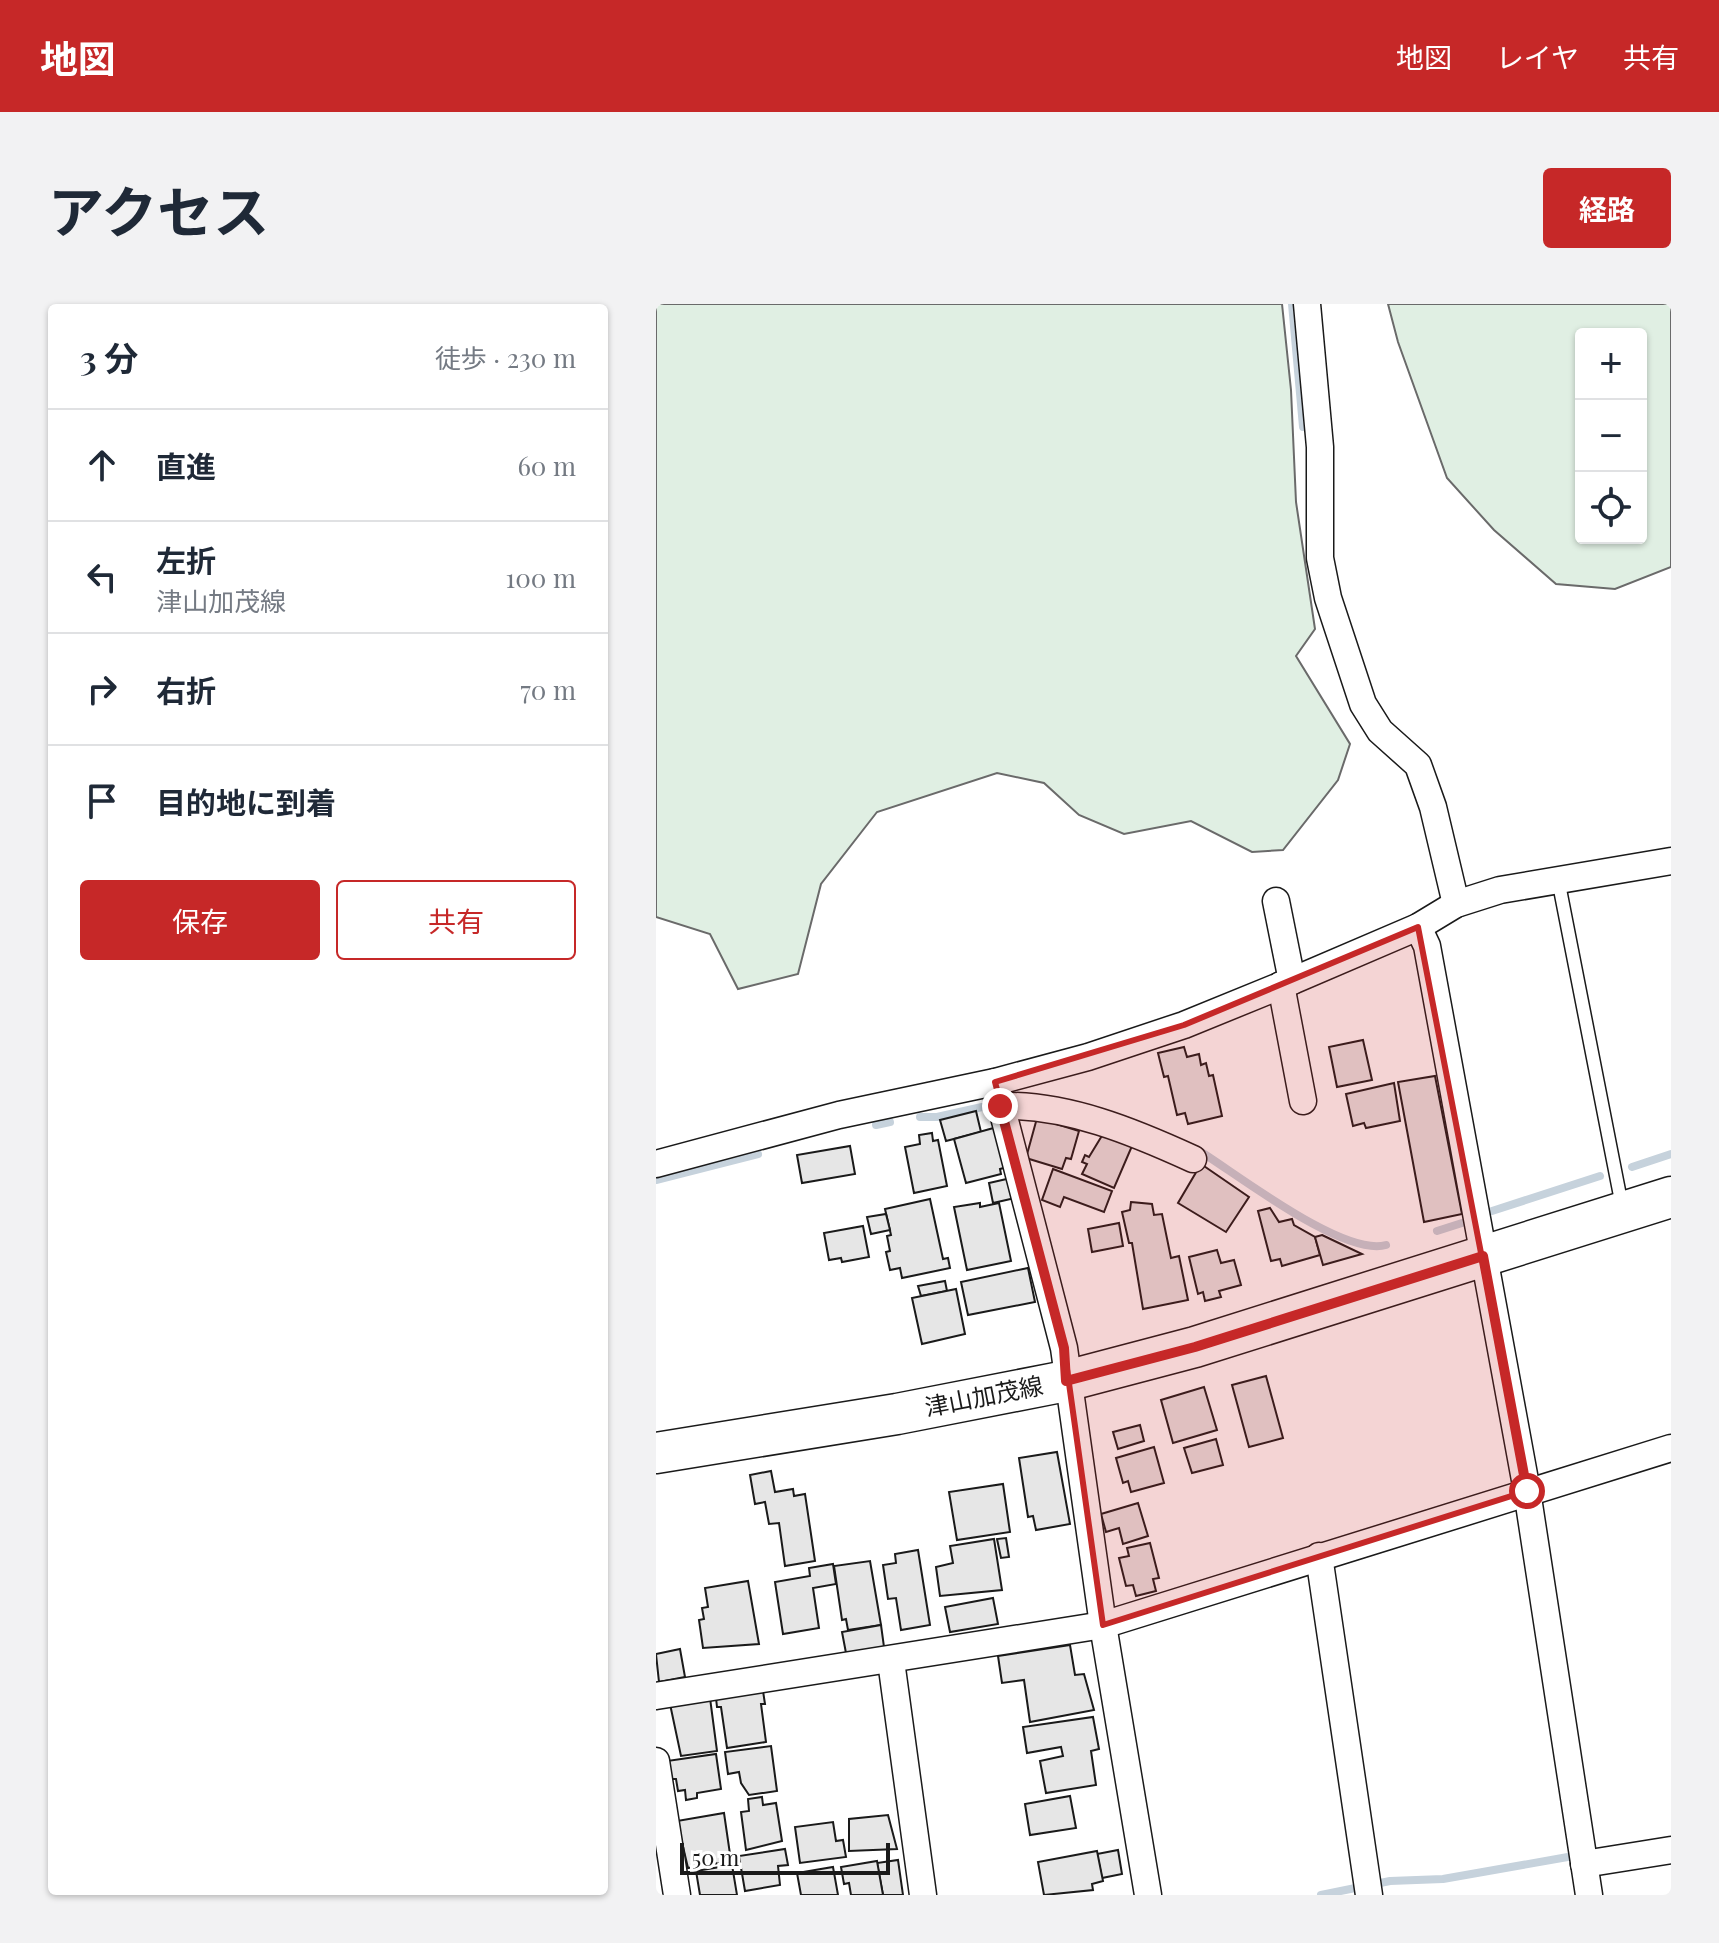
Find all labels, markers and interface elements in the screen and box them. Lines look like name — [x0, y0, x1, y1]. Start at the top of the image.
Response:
text: 地図 — [40, 32, 116, 83]
text: 地図 — [1396, 38, 1452, 75]
text: レイヤ — [1496, 38, 1579, 75]
text: 共有 — [1623, 38, 1679, 75]
button: 経路 — [1543, 168, 1671, 248]
text: アクセス — [48, 172, 269, 247]
map controls — [1575, 328, 1647, 544]
button: + — [1575, 328, 1647, 400]
text: 3 分 — [80, 334, 138, 380]
text: 徒歩 · 230 m — [435, 340, 576, 375]
button: − — [1575, 400, 1647, 472]
icon: ahead — [80, 443, 124, 487]
text: 直進 — [156, 446, 216, 486]
text: 60 m — [517, 448, 576, 483]
button: locate — [1575, 472, 1647, 544]
text: 左折 — [156, 540, 216, 580]
icon: left — [80, 555, 124, 599]
text: 100 m — [506, 560, 576, 595]
text: 津山加茂線 — [156, 583, 286, 618]
icon: right — [80, 667, 124, 711]
text: 右折 — [156, 670, 216, 710]
text: 70 m — [520, 672, 576, 707]
icon: arrive — [80, 779, 124, 823]
text: 目的地に到着 — [156, 782, 336, 822]
button: 保存 — [80, 880, 320, 960]
button: 共有 — [336, 880, 576, 960]
route end — [982, 1088, 1018, 1124]
street label: 津山加茂線 — [922, 1368, 1046, 1422]
route start — [1509, 1473, 1545, 1509]
scale bar — [680, 1839, 890, 1875]
text: 50 m — [692, 1842, 739, 1872]

